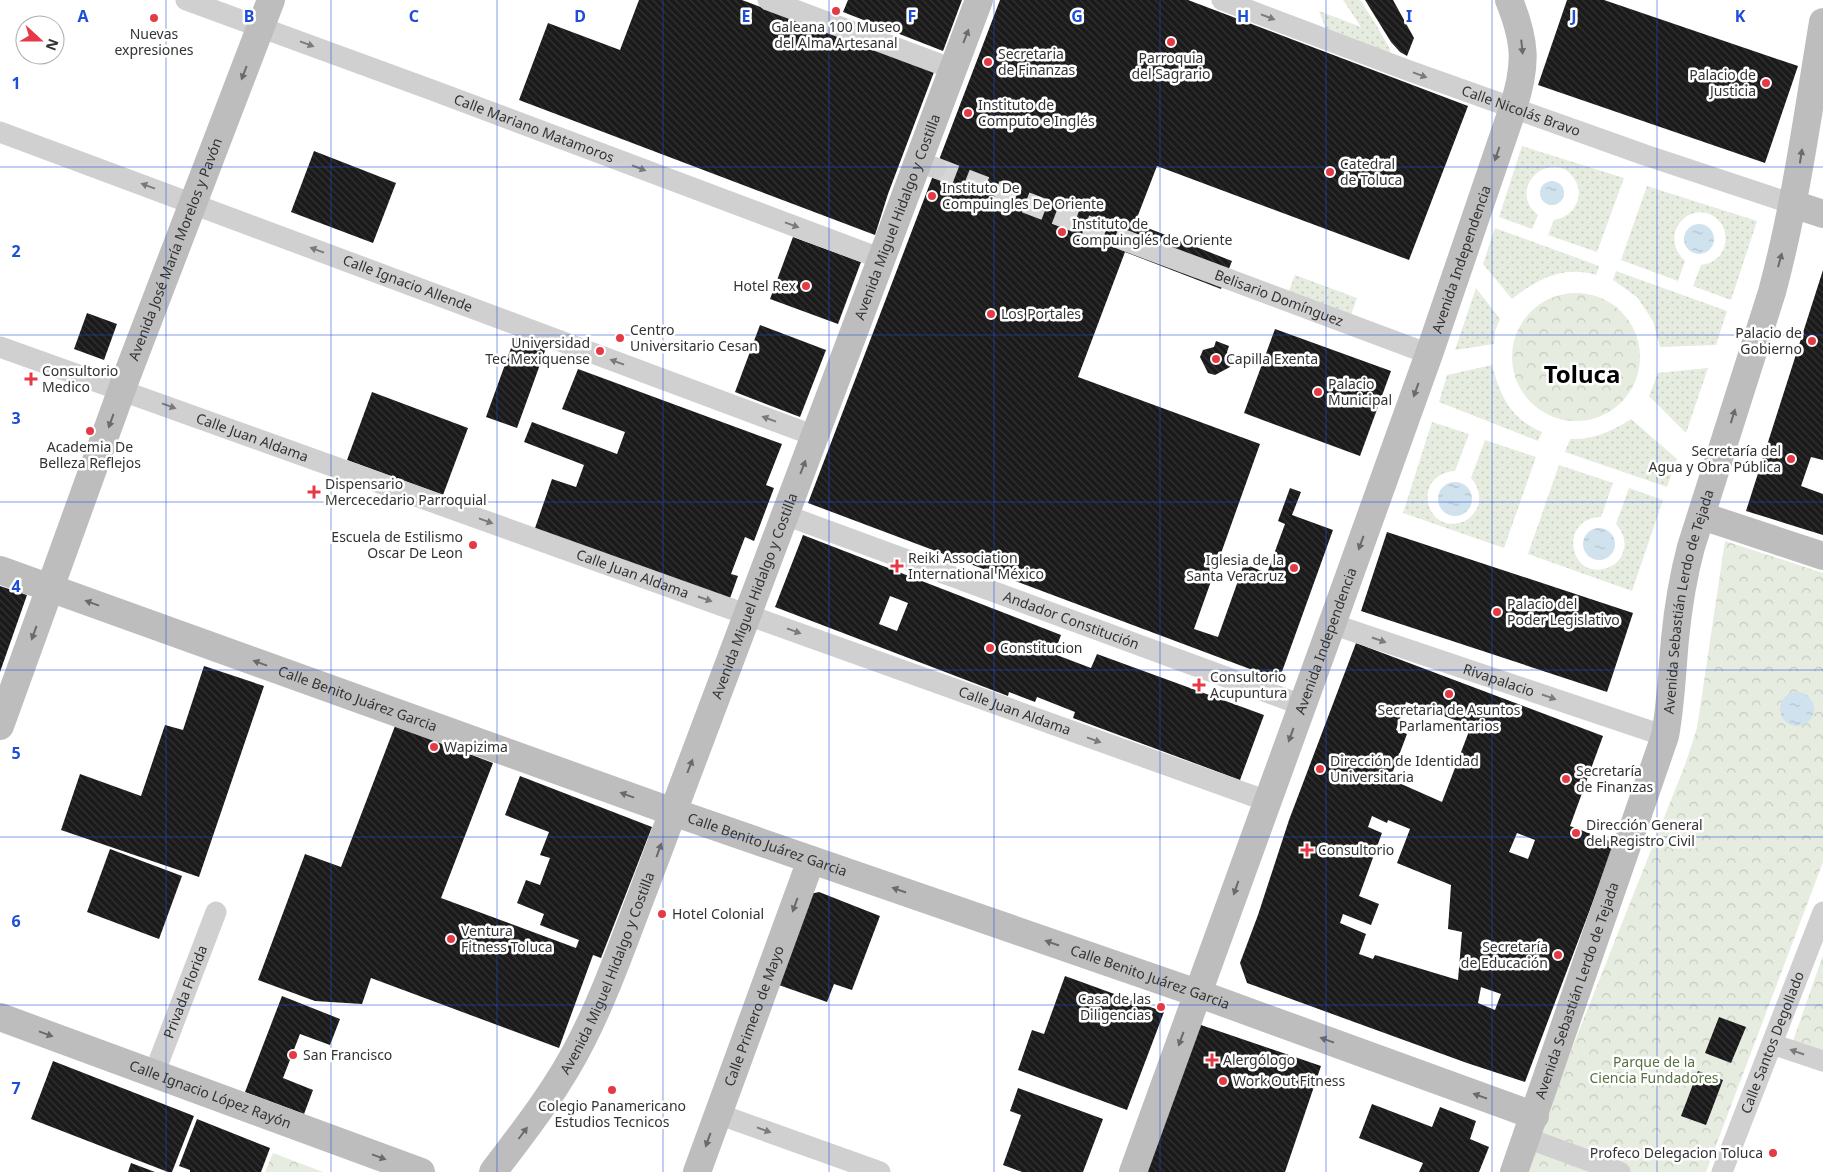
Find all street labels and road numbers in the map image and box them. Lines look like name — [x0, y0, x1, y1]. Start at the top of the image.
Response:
street label: Calle Nicolás Bravo — [1459, 80, 1583, 140]
street label: Calle Mariano Matamoros — [451, 89, 617, 167]
street label: Avenida Miguel Hidalgo y Costilla — [849, 111, 944, 322]
street label: Avenida José María Morelos y Pavón — [124, 135, 226, 363]
street label: Avenida Independencia — [1427, 183, 1495, 335]
street label: Calle Ignacio Allende — [340, 250, 476, 316]
street label: Belisario Domínguez — [1212, 265, 1347, 330]
street label: Calle Juan Aldama — [194, 408, 311, 466]
street label: Avenida Sebastián Lerdo de Tejada — [1659, 487, 1718, 715]
street label: Avenida Miguel Hidalgo y Costilla — [707, 490, 801, 701]
street label: Calle Juan Aldama — [574, 544, 692, 602]
street label: Avenida Independencia — [1290, 565, 1361, 717]
street label: Andador Constitución — [1001, 586, 1142, 653]
street label: Rivapalacio — [1461, 659, 1537, 700]
street label: Calle Benito Juárez Garcia — [276, 661, 440, 735]
street label: Calle Juan Aldama — [956, 681, 1074, 739]
street label: Calle Benito Juárez Garcia — [685, 808, 850, 880]
street label: Avenida Miguel Hidalgo y Costilla — [555, 869, 659, 1078]
street label: Avenida Sebastián Lerdo de Tejada — [1530, 879, 1623, 1101]
street label: Calle Benito Juárez Garcia — [1068, 940, 1233, 1013]
street label: Privada Florida — [159, 942, 211, 1041]
street label: Calle Primero de Mayo — [719, 943, 788, 1089]
street label: Calle Santos Degollado — [1736, 968, 1808, 1116]
street label: Calle Ignacio López Rayón — [127, 1055, 294, 1132]

